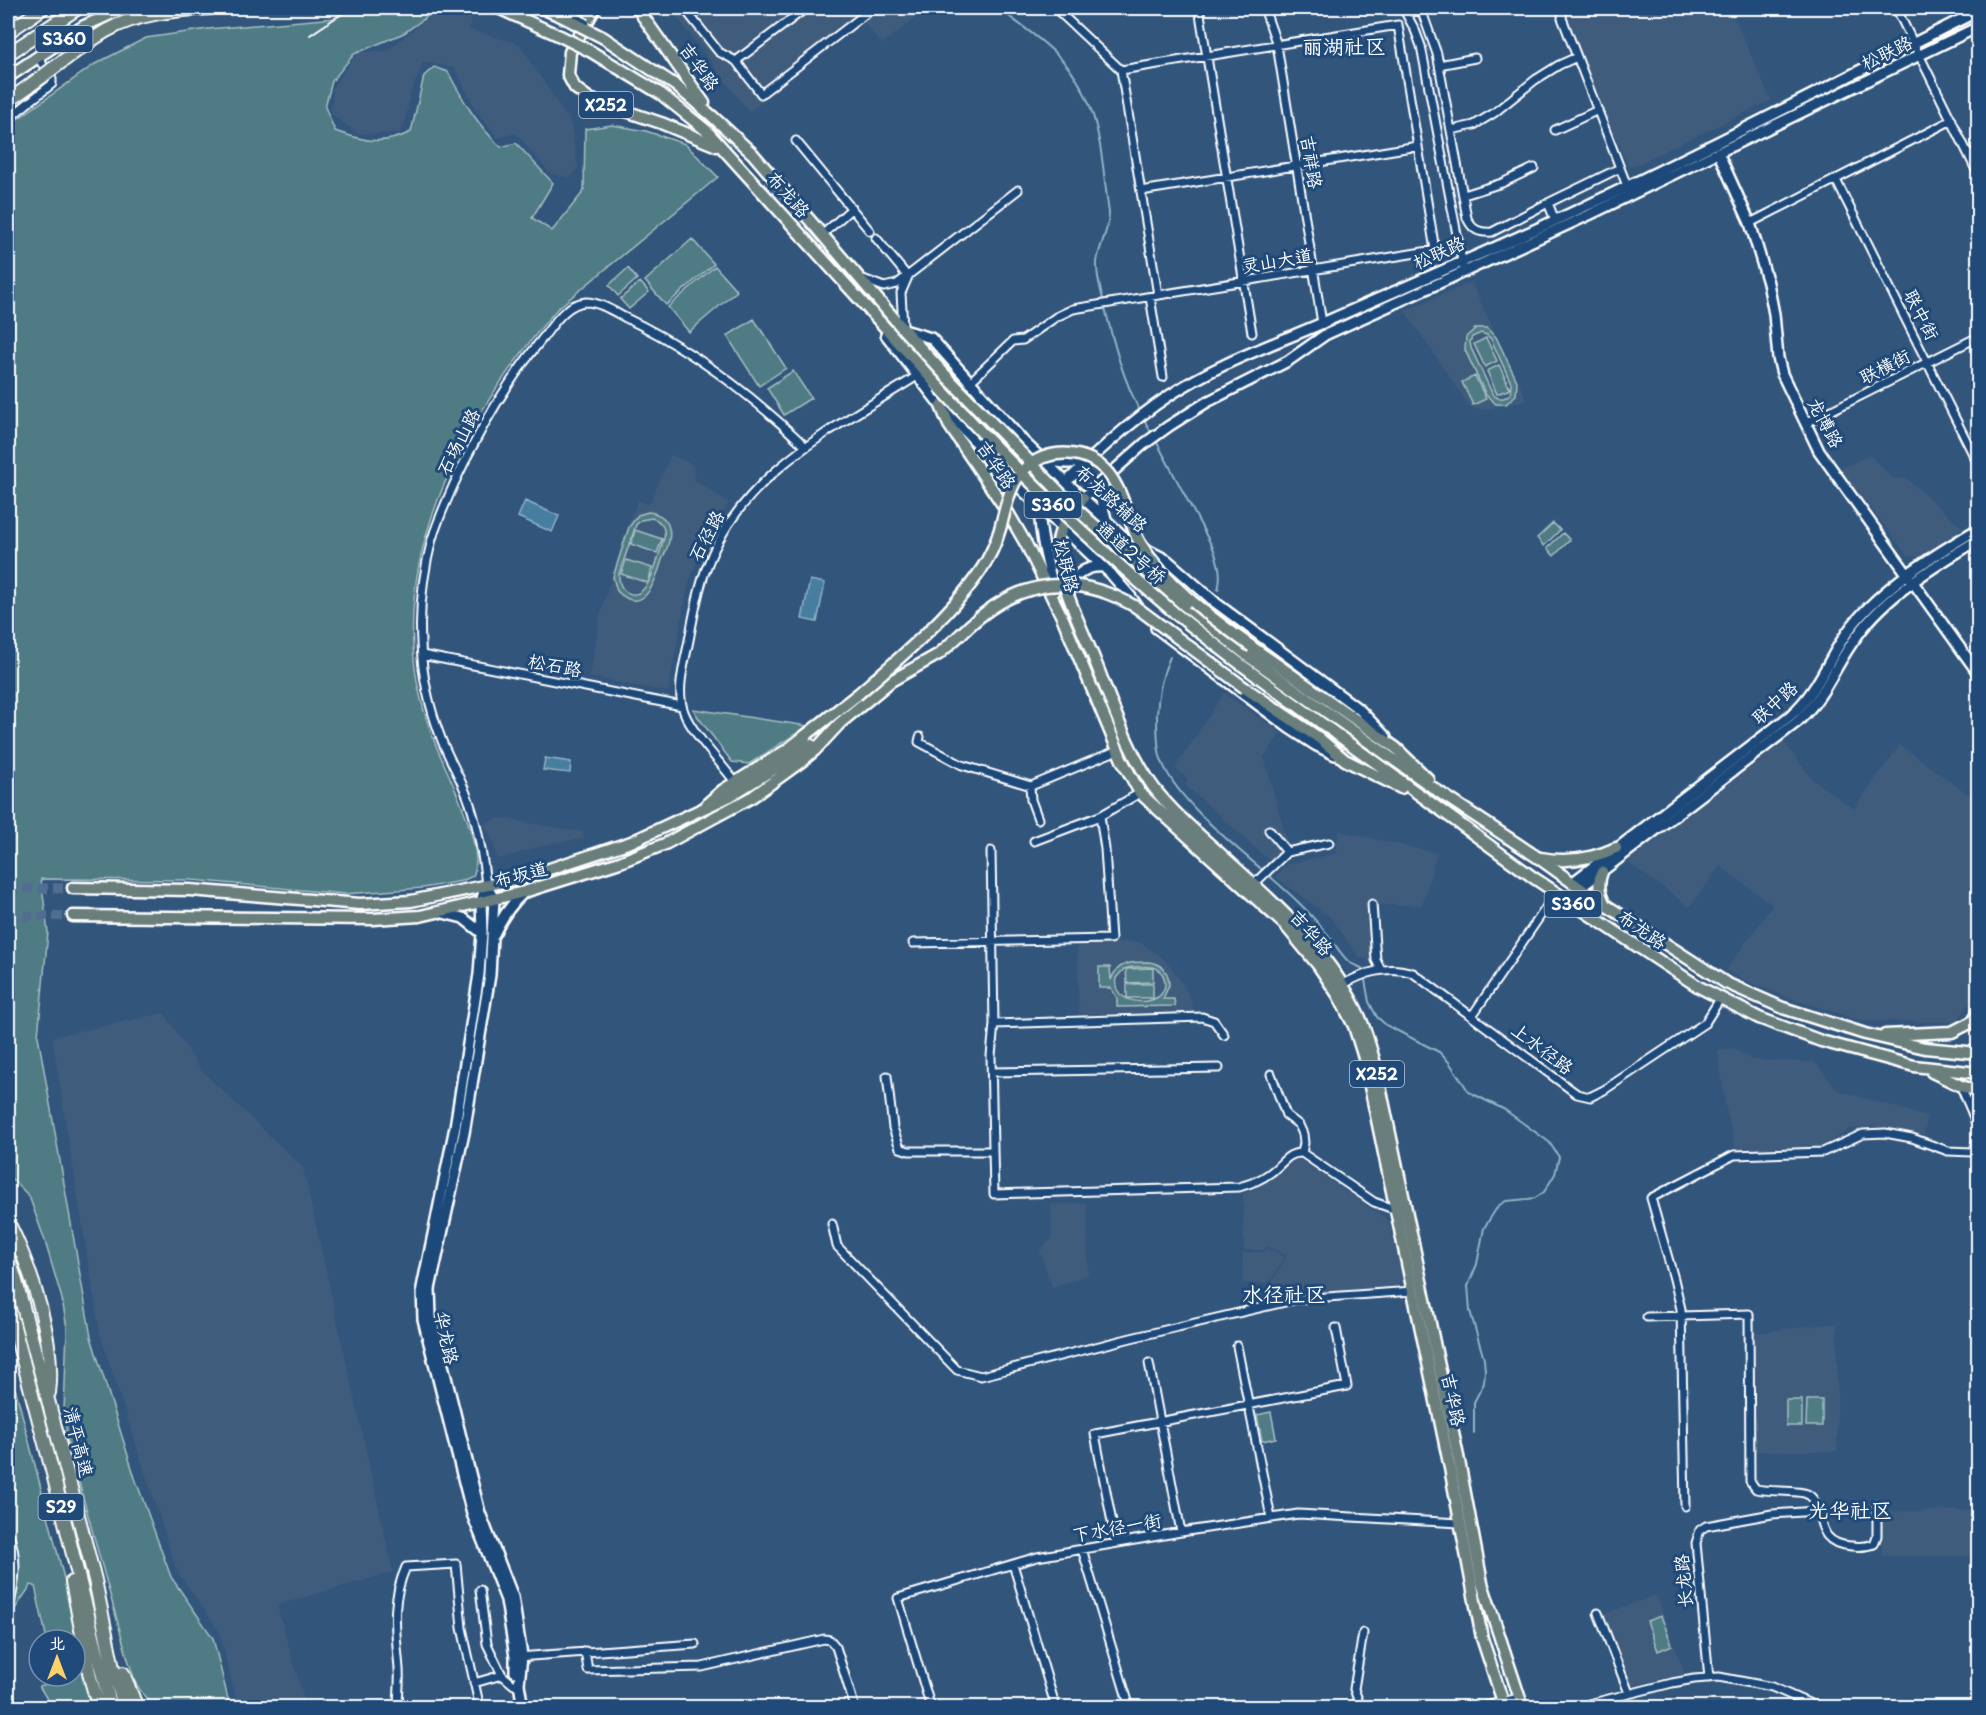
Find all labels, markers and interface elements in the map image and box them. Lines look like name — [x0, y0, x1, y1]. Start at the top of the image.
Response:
road number: S360 — [36, 26, 92, 52]
street label: 松联路 — [1856, 28, 1917, 76]
district label: 丽湖社区 — [1302, 29, 1386, 61]
street label: 吉华路 — [674, 36, 727, 96]
road number: X252 — [579, 92, 633, 118]
street label: 吉祥路 — [1295, 133, 1330, 191]
street label: 布龙路 — [761, 165, 817, 223]
street label: 松联路 — [1408, 228, 1469, 275]
street label: 灵山大道 — [1239, 241, 1314, 278]
street label: 联中街 — [1898, 284, 1947, 345]
street label: 联横街 — [1854, 341, 1915, 390]
street label: 龙博路 — [1802, 392, 1851, 452]
street label: 石场山路 — [429, 403, 486, 480]
street label: 吉华路 — [971, 434, 1024, 494]
street label: 布龙路辅路 — [1070, 458, 1154, 538]
road number: S360 — [1024, 492, 1082, 518]
street label: 石径路 — [681, 505, 730, 565]
street label: 通道2号桥 — [1091, 514, 1173, 590]
street label: 松联路 — [1048, 536, 1087, 595]
street label: 松石路 — [526, 646, 584, 683]
street label: 联中路 — [1745, 674, 1803, 730]
street label: 布坂道 — [491, 854, 550, 894]
road number: S360 — [1544, 891, 1602, 917]
street label: 布龙路 — [1613, 902, 1673, 955]
street label: 吉华路 — [1284, 903, 1340, 961]
street label: 上水径路 — [1506, 1015, 1580, 1080]
road number: X252 — [1350, 1061, 1404, 1087]
district label: 水径社区 — [1242, 1277, 1326, 1309]
street label: 华龙路 — [429, 1308, 466, 1367]
street label: 吉华路 — [1436, 1370, 1473, 1429]
street label: 清平高速 — [58, 1403, 101, 1480]
district label: 光华社区 — [1808, 1493, 1892, 1525]
road number: S29 — [38, 1494, 84, 1520]
street label: 下水径一街 — [1070, 1505, 1163, 1548]
street label: 长龙路 — [1667, 1553, 1698, 1609]
north arrow — [27, 1628, 87, 1688]
text: 北 — [49, 1630, 65, 1654]

